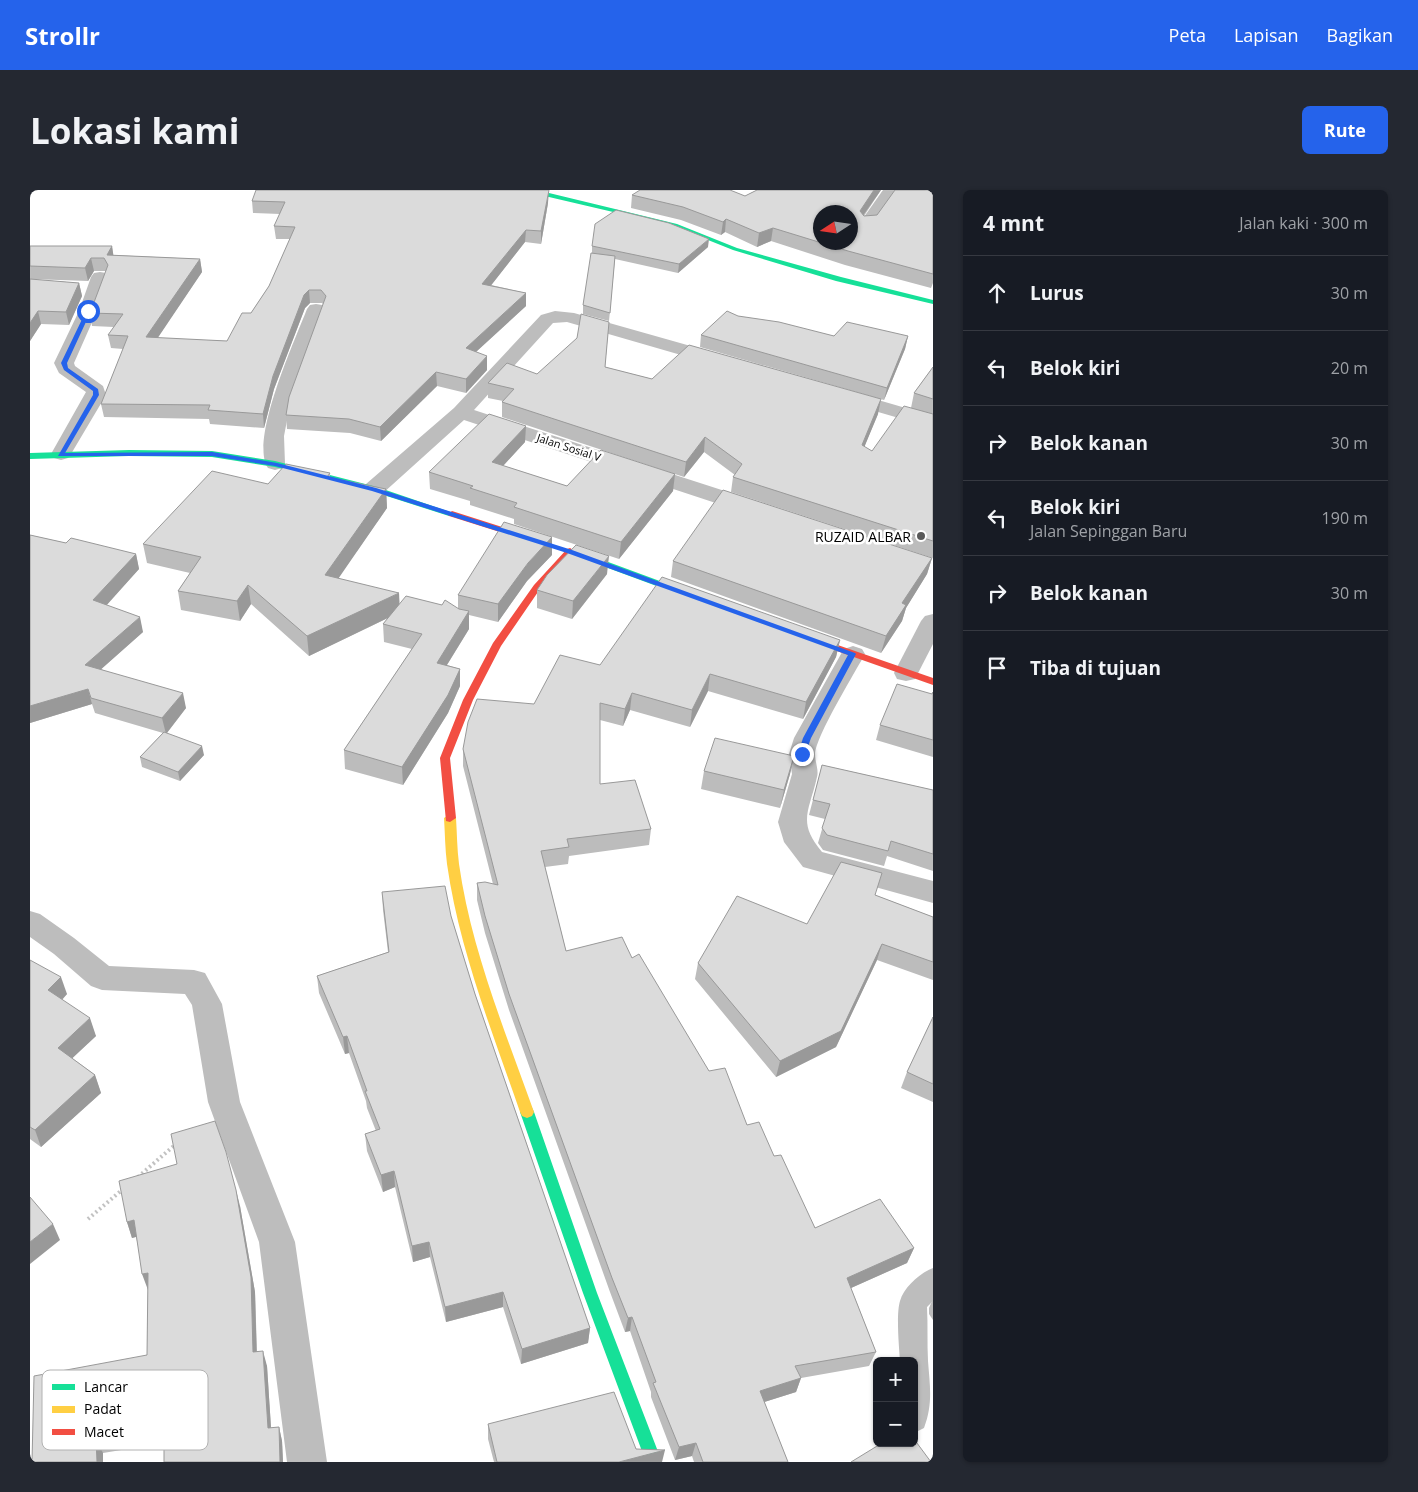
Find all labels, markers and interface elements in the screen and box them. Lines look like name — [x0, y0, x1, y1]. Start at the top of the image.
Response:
text: Strollr — [25, 19, 100, 52]
text: Peta — [1169, 23, 1206, 47]
text: Lapisan — [1234, 23, 1299, 47]
text: Bagikan — [1327, 23, 1393, 47]
button: Rute — [1302, 106, 1388, 154]
text: Lokasi kami — [30, 107, 239, 154]
north arrow — [813, 205, 858, 250]
text: 4 mnt — [983, 209, 1044, 237]
text: Jalan kaki · 300 m — [1239, 212, 1368, 234]
icon: ahead — [983, 279, 1011, 307]
text: Lurus — [1030, 280, 1084, 306]
text: 30 m — [1331, 282, 1368, 304]
route start — [77, 300, 100, 323]
icon: left — [983, 354, 1011, 382]
text: Belok kiri — [1030, 355, 1120, 381]
text: 20 m — [1331, 357, 1368, 379]
street label: Jalan Sosial V — [534, 429, 603, 465]
icon: right — [983, 429, 1011, 457]
text: Belok kanan — [1030, 430, 1148, 456]
text: 30 m — [1331, 432, 1368, 454]
text: Belok kiri — [1030, 494, 1120, 520]
icon: left — [983, 504, 1011, 532]
text: 190 m — [1322, 507, 1368, 529]
text: Jalan Sepinggan Baru — [1030, 520, 1187, 542]
place label: RUZAID ALBAR — [815, 527, 911, 546]
marker: RUZAID ALBAR — [915, 530, 927, 542]
icon: right — [983, 579, 1011, 607]
text: Belok kanan — [1030, 580, 1148, 606]
text: 30 m — [1331, 582, 1368, 604]
icon: arrive — [983, 654, 1011, 682]
text: Tiba di tujuan — [1030, 655, 1161, 681]
route end — [791, 743, 814, 766]
map controls — [873, 1357, 918, 1447]
button: + — [873, 1357, 918, 1402]
legend — [42, 1370, 208, 1450]
text: Lancar — [84, 1377, 128, 1396]
text: Padat — [84, 1399, 122, 1418]
button: − — [873, 1402, 918, 1447]
text: Macet — [84, 1422, 124, 1441]

